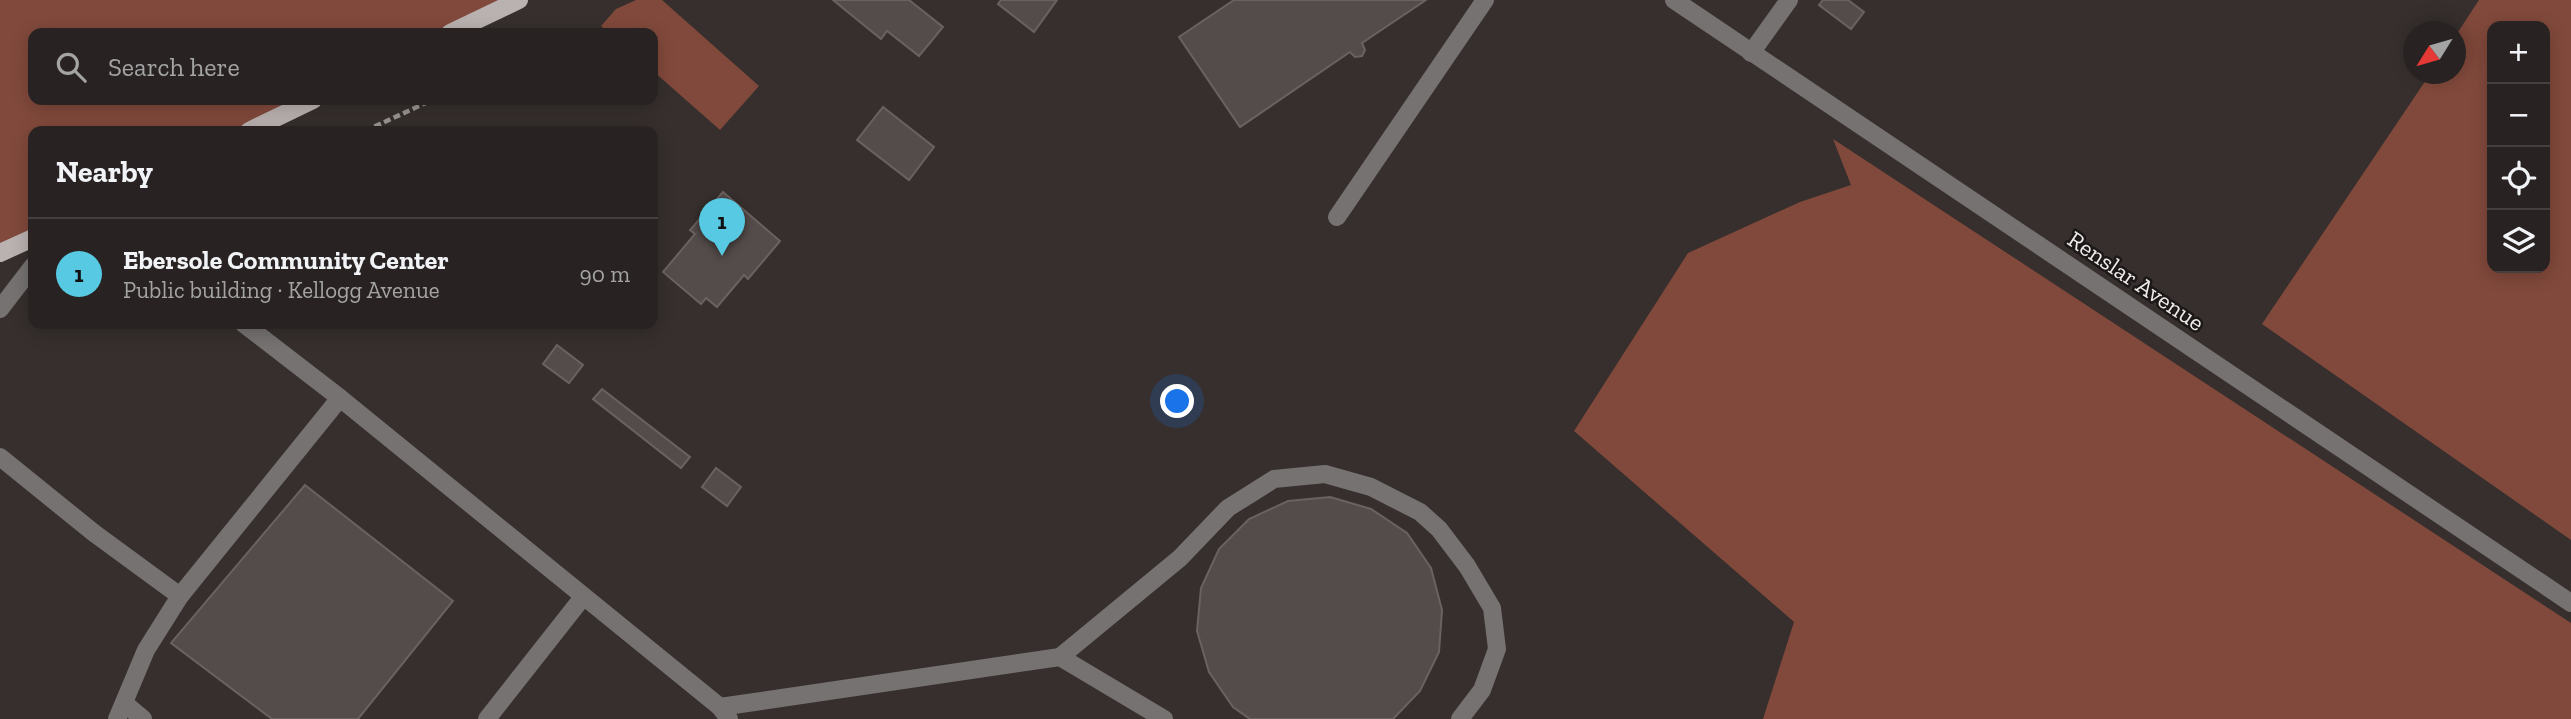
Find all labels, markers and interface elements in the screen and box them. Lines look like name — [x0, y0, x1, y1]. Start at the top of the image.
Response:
north arrow — [2403, 21, 2466, 84]
map controls — [2487, 21, 2550, 273]
button: + — [2487, 21, 2550, 84]
search box — [28, 28, 658, 105]
icon: search — [52, 48, 90, 86]
text: Search here — [108, 51, 240, 83]
button: − — [2487, 84, 2550, 147]
button: locate — [2487, 147, 2550, 210]
text: Nearby — [56, 154, 153, 190]
pin: 1 — [699, 198, 745, 256]
button: layers — [2487, 210, 2550, 273]
street label: Renslar Avenue — [2062, 224, 2210, 337]
text: Ebersole Community Center — [123, 244, 449, 276]
text: 1 — [74, 260, 84, 288]
text: 90 m — [579, 260, 630, 288]
text: Public building · Kellogg Avenue — [123, 276, 440, 304]
your location — [1160, 384, 1194, 418]

